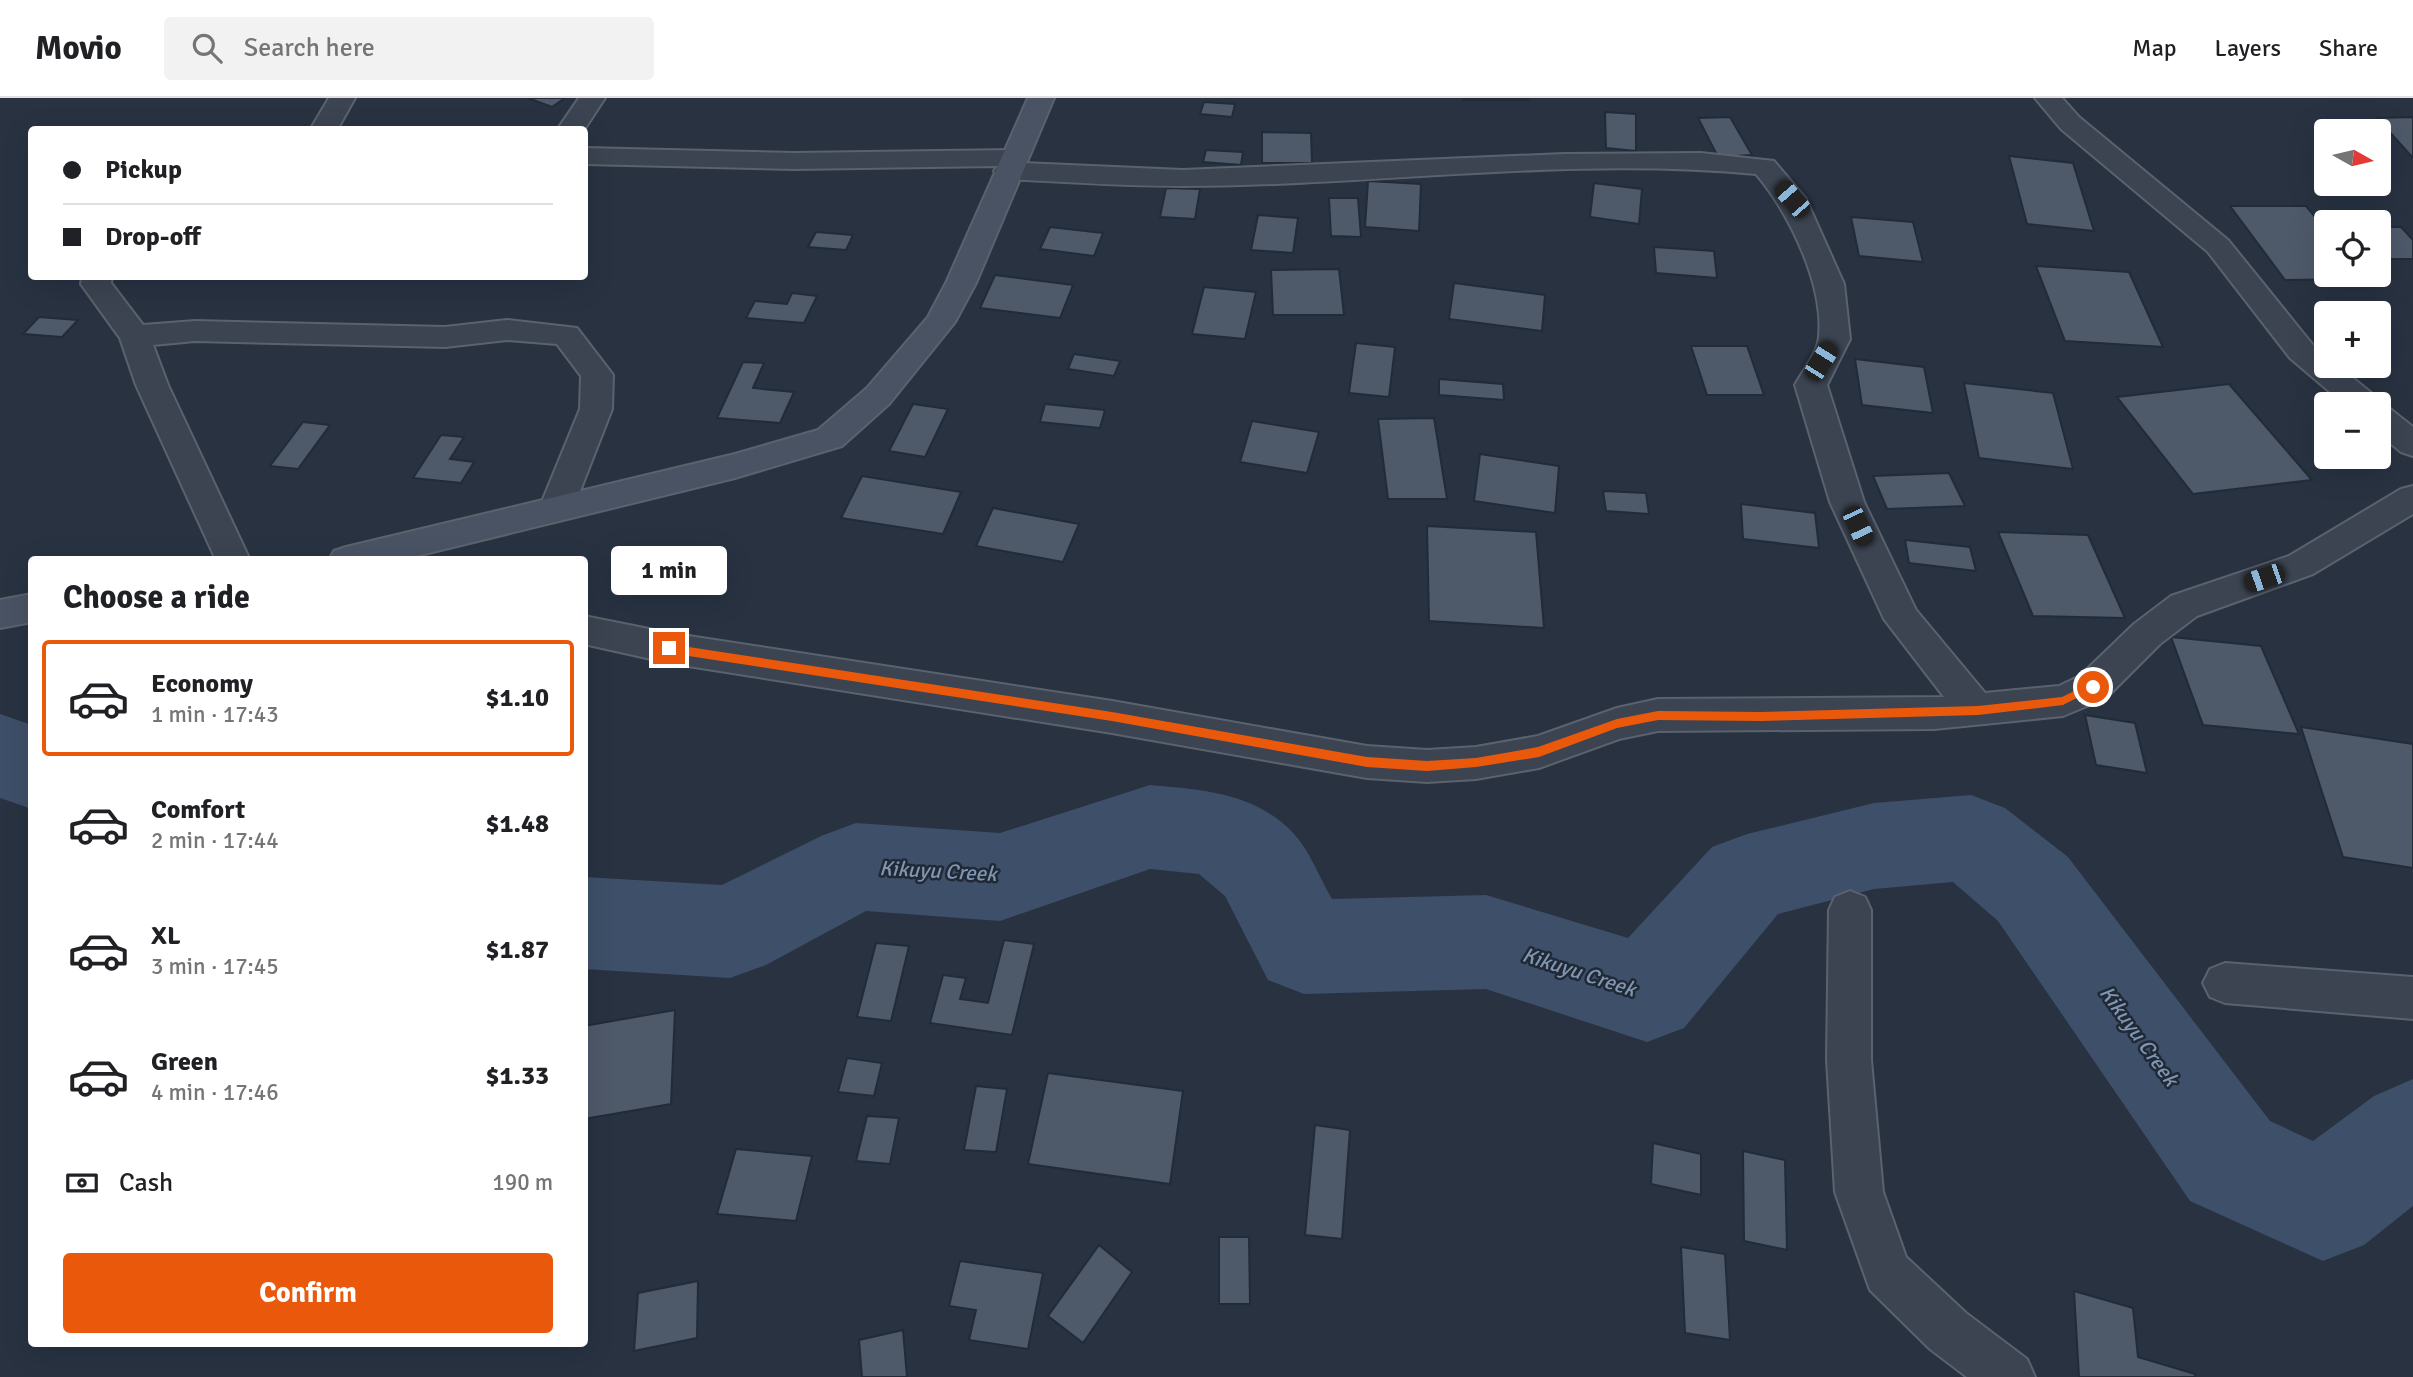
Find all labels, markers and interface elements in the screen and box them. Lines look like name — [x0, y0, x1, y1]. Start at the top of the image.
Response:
search box — [164, 17, 654, 80]
text: Movio — [35, 28, 122, 69]
icon: search — [188, 29, 226, 67]
text: Search here — [244, 32, 375, 64]
text: Map — [2132, 33, 2177, 63]
text: Layers — [2215, 33, 2281, 63]
text: Share — [2319, 33, 2378, 63]
north arrow — [2314, 119, 2390, 196]
map controls — [2314, 119, 2391, 469]
text: Pickup — [105, 154, 182, 186]
car — [1771, 176, 1814, 222]
button: locate — [2314, 210, 2391, 287]
text: Drop-off — [105, 221, 201, 253]
button: + — [2314, 301, 2391, 378]
car — [1801, 338, 1842, 384]
button: − — [2314, 392, 2391, 469]
car — [1840, 503, 1877, 549]
callout: 1 min — [611, 546, 727, 596]
text: 1 min — [641, 556, 697, 585]
car — [2241, 561, 2288, 595]
text: Choose a ride — [63, 578, 250, 617]
route end — [653, 632, 685, 664]
icon: car — [67, 667, 130, 730]
text: Economy — [151, 668, 253, 700]
route start — [2077, 671, 2109, 703]
text: $1.10 — [485, 682, 549, 714]
text: 1 min · 17:43 — [151, 700, 279, 729]
icon: car — [67, 793, 130, 856]
text: Comfort — [151, 794, 245, 826]
text: $1.48 — [485, 808, 549, 840]
text: 2 min · 17:44 — [151, 826, 279, 855]
water label: Kikuyu Creek — [879, 855, 1000, 887]
icon: car — [67, 919, 130, 982]
text: XL — [151, 920, 181, 952]
text: $1.87 — [485, 934, 549, 966]
water label: Kikuyu Creek — [1519, 941, 1641, 1003]
text: 3 min · 17:45 — [151, 952, 279, 981]
water label: Kikuyu Creek — [2094, 981, 2185, 1093]
icon: car — [67, 1045, 130, 1108]
text: Green — [151, 1046, 218, 1078]
text: $1.33 — [485, 1060, 549, 1092]
text: 4 min · 17:46 — [151, 1078, 279, 1107]
icon: cash — [63, 1164, 101, 1202]
text: Cash — [119, 1167, 173, 1199]
text: 190 m — [492, 1168, 553, 1197]
button: Confirm — [63, 1253, 553, 1333]

